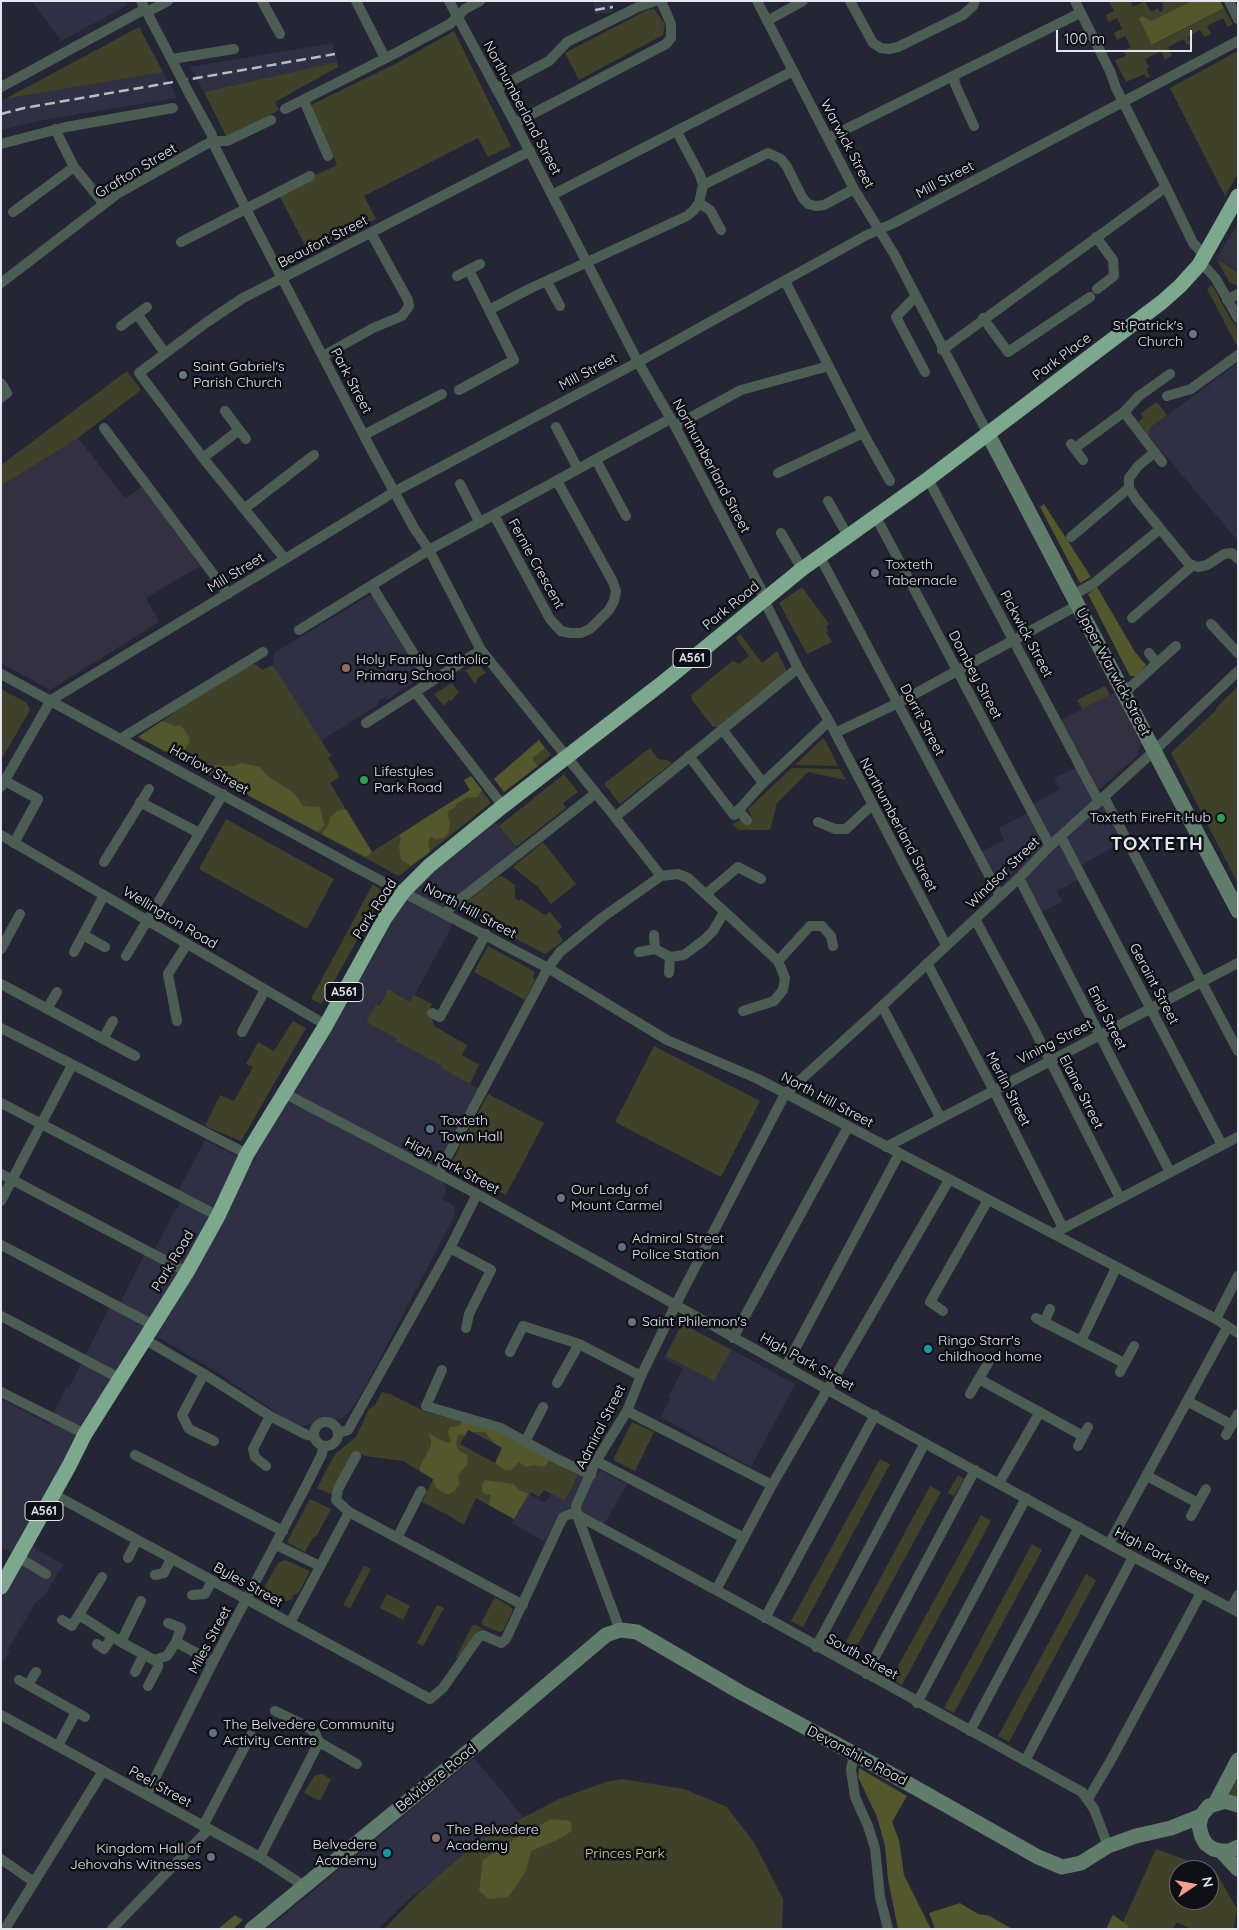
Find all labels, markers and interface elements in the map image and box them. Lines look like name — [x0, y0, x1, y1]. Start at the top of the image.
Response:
scale bar — [1059, 20, 1195, 52]
text: 100 m — [1064, 29, 1105, 48]
street label: Northumberland Street — [479, 38, 565, 178]
street label: Warwick Street — [817, 97, 877, 191]
street label: Grafton Street — [92, 140, 180, 202]
street label: Mill Street — [913, 158, 977, 202]
street label: Beaufort Street — [275, 212, 371, 272]
place label: St Patrick's Church — [1113, 318, 1183, 351]
marker: St Patrick's Church — [1187, 328, 1199, 340]
street label: Park Place — [1030, 330, 1094, 384]
street label: Park Street — [327, 345, 375, 417]
street label: Mill Street — [556, 350, 620, 394]
place label: Saint Gabriel's Parish Church — [193, 359, 285, 392]
marker: Saint Gabriel's Parish Church — [177, 369, 189, 381]
street label: Northumberland Street — [668, 396, 754, 536]
street label: Fernie Crescent — [504, 516, 568, 612]
street label: Mill Street — [205, 550, 267, 596]
place label: Toxteth Tabernacle — [885, 557, 957, 590]
marker: Toxteth Tabernacle — [869, 567, 881, 579]
street label: Park Road — [699, 578, 763, 634]
street label: Pickwick Street — [996, 587, 1056, 681]
street label: Upper Warwick Street — [1072, 605, 1154, 739]
street label: Dombey Street — [945, 628, 1005, 722]
road number: A561 — [673, 648, 711, 668]
place label: Holy Family Catholic Primary School — [356, 652, 488, 684]
marker: Holy Family Catholic Primary School — [340, 662, 352, 674]
street label: Dorrit Street — [896, 681, 948, 759]
street label: Harlow Street — [166, 741, 252, 799]
street label: Northumberland Street — [855, 755, 941, 895]
place label: Lifestyles Park Road — [374, 764, 442, 796]
marker: Lifestyles Park Road — [358, 774, 370, 786]
place label: Toxteth FireFit Hub — [1089, 810, 1211, 826]
marker: Toxteth FireFit Hub — [1215, 812, 1227, 824]
district label: TOXTETH — [1110, 833, 1204, 855]
street label: Windsor Street — [963, 834, 1043, 912]
street label: Park Road — [349, 876, 401, 942]
street label: North Hill Street — [421, 880, 519, 942]
street label: Wellington Road — [120, 883, 220, 953]
street label: Geraint Street — [1126, 941, 1182, 1027]
road number: A561 — [325, 982, 363, 1002]
street label: Enid Street — [1084, 983, 1130, 1053]
street label: Vining Street — [1015, 1016, 1095, 1068]
street label: Merlin Street — [982, 1049, 1034, 1129]
street label: Elaine Street — [1055, 1052, 1107, 1132]
street label: North Hill Street — [778, 1069, 876, 1131]
place label: Toxteth Town Hall — [440, 1113, 503, 1146]
marker: Toxteth Town Hall — [424, 1123, 436, 1135]
street label: High Park Street — [402, 1134, 502, 1198]
place label: Our Lady of Mount Carmel — [571, 1182, 663, 1214]
marker: Our Lady of Mount Carmel — [555, 1192, 567, 1204]
street label: Park Road — [148, 1227, 198, 1295]
place label: Admiral Street Police Station — [632, 1231, 724, 1264]
marker: Admiral Street Police Station — [616, 1241, 628, 1253]
place label: Saint Philemon's — [642, 1314, 747, 1330]
marker: Saint Philemon's — [626, 1316, 638, 1328]
street label: High Park Street — [757, 1329, 857, 1395]
place label: Ringo Starr's childhood home — [938, 1333, 1042, 1365]
marker: Ringo Starr's childhood home — [922, 1343, 934, 1355]
street label: Admiral Street — [573, 1382, 629, 1472]
road number: A561 — [25, 1502, 63, 1520]
street label: High Park Street — [1112, 1524, 1212, 1588]
street label: Byles Street — [210, 1559, 286, 1611]
street label: Miles Street — [185, 1603, 235, 1677]
street label: South Street — [823, 1630, 901, 1684]
place label: The Belvedere Community Activity Centre — [223, 1717, 394, 1750]
street label: Devonshire Road — [804, 1723, 910, 1789]
marker: The Belvedere Community Activity Centre — [207, 1727, 219, 1739]
street label: Belvidere Road — [393, 1741, 479, 1815]
street label: Peel Street — [126, 1763, 194, 1811]
place label: The Belvedere Academy — [446, 1822, 539, 1854]
marker: The Belvedere Academy — [430, 1832, 442, 1844]
place label: Belvedere Academy — [312, 1837, 377, 1870]
place label: Kingdom Hall of Jehovahs Witnesses — [70, 1841, 201, 1874]
park label: Princes Park — [585, 1846, 665, 1862]
marker: Belvedere Academy — [381, 1847, 393, 1859]
marker: Kingdom Hall of Jehovahs Witnesses — [205, 1851, 217, 1863]
north arrow — [1169, 1860, 1219, 1910]
text: N — [1198, 1875, 1218, 1889]

